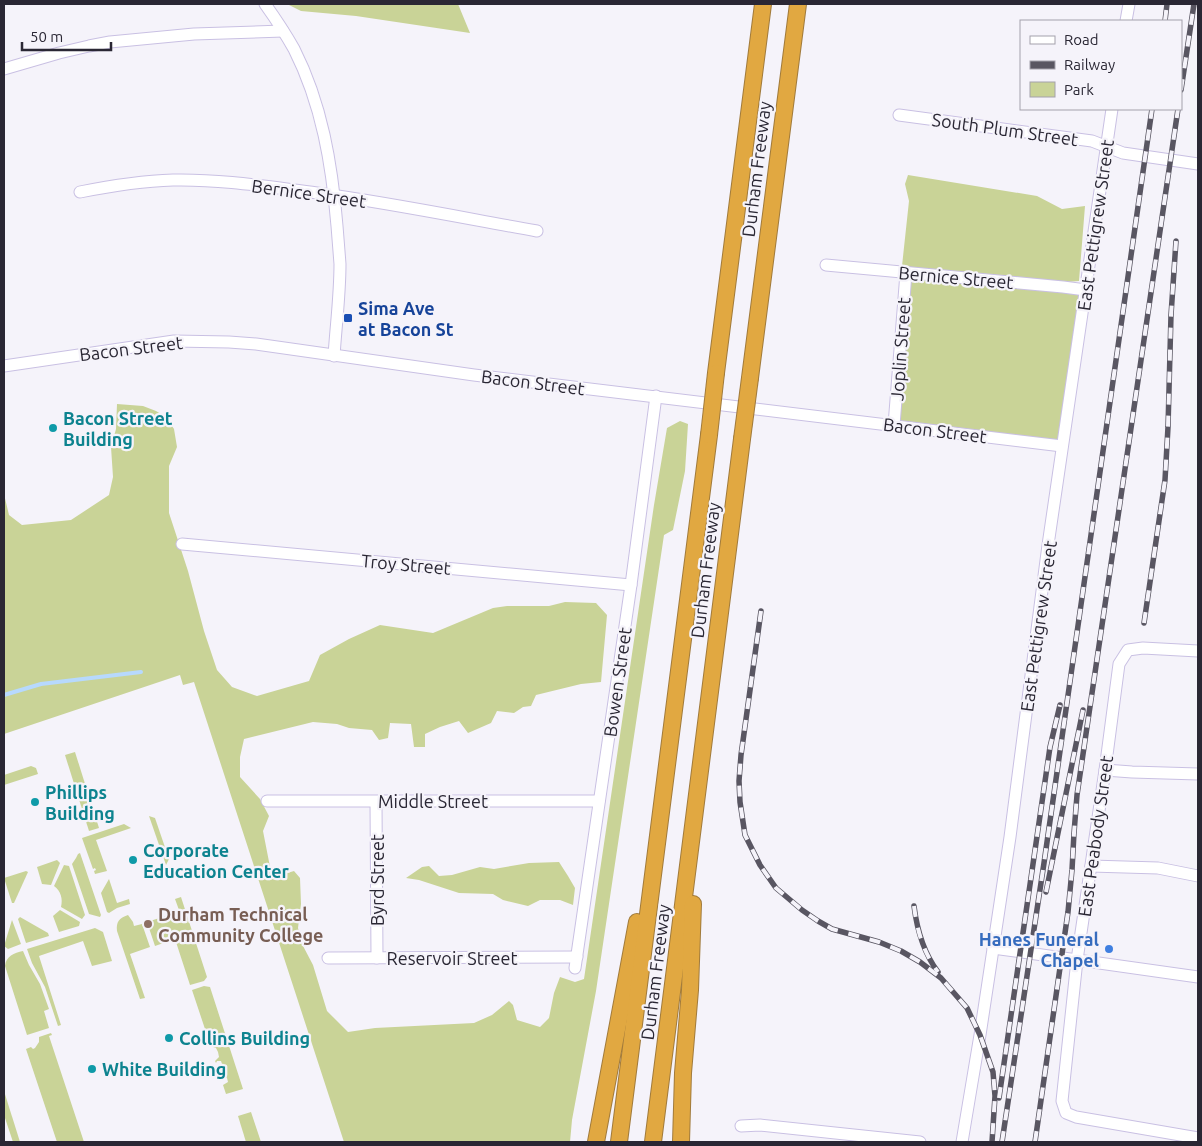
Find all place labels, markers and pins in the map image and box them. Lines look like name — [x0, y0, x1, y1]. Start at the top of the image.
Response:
place label: Sima Ave at Bacon St — [358, 298, 454, 339]
marker: Sima Ave at Bacon St — [342, 312, 354, 324]
place label: Bacon Street Building — [63, 408, 173, 449]
marker: Bacon Street Building — [47, 422, 59, 434]
place label: Phillips Building — [45, 782, 115, 823]
marker: Phillips Building — [29, 796, 41, 808]
place label: Corporate Education Center — [143, 840, 290, 881]
marker: Corporate Education Center — [127, 854, 139, 866]
place label: Durham Technical Community College — [158, 904, 323, 945]
marker: Durham Technical Community College — [142, 918, 154, 930]
place label: Hanes Funeral Chapel — [979, 929, 1100, 970]
marker: Hanes Funeral Chapel — [1103, 943, 1115, 955]
place label: Collins Building — [179, 1028, 310, 1048]
marker: Collins Building — [163, 1032, 175, 1044]
place label: White Building — [102, 1059, 226, 1079]
marker: White Building — [86, 1063, 98, 1075]

